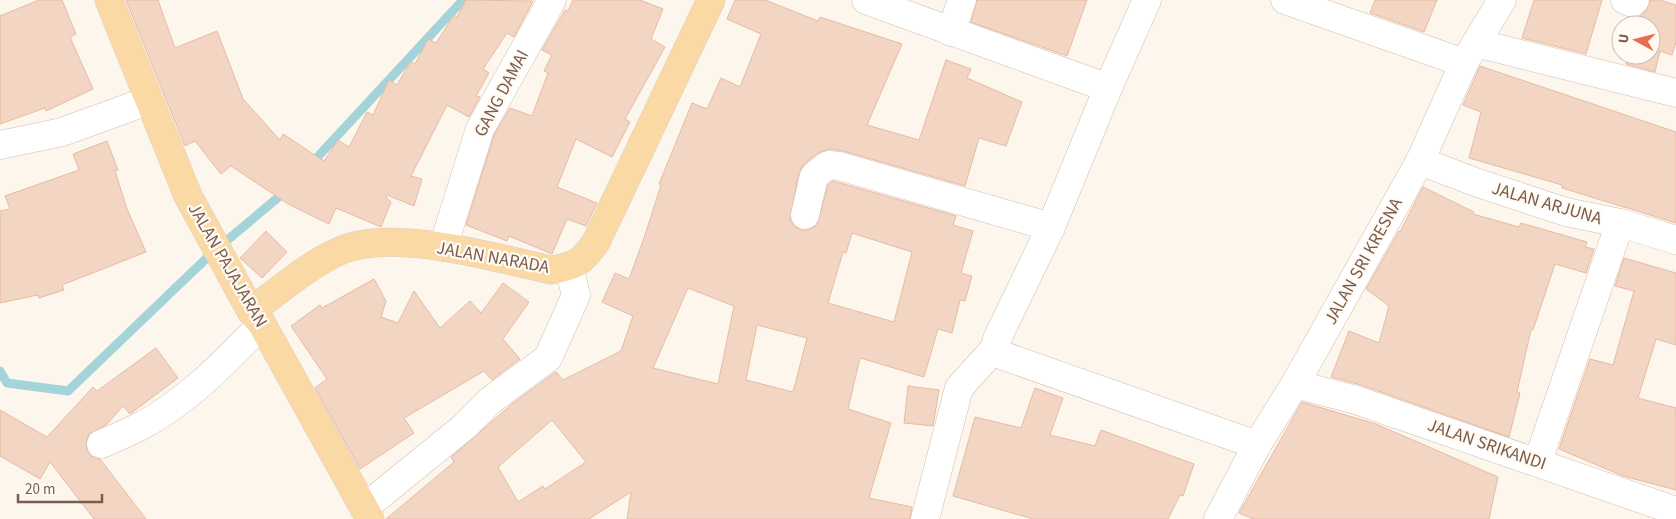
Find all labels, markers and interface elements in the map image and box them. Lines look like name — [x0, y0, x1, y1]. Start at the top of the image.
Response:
north arrow — [1611, 15, 1661, 65]
text: U — [1614, 33, 1635, 44]
street label: GANG DAMAI — [468, 45, 535, 141]
street label: JALAN ARJUNA — [1489, 176, 1605, 231]
street label: JALAN SRI KRESNA — [1318, 193, 1409, 329]
street label: JALAN PAJAJARAN — [182, 198, 273, 332]
street label: JALAN NARADA — [434, 235, 552, 280]
street label: JALAN SRIKANDI — [1424, 412, 1550, 477]
scale bar — [18, 472, 101, 504]
text: 20 m — [25, 479, 55, 500]

